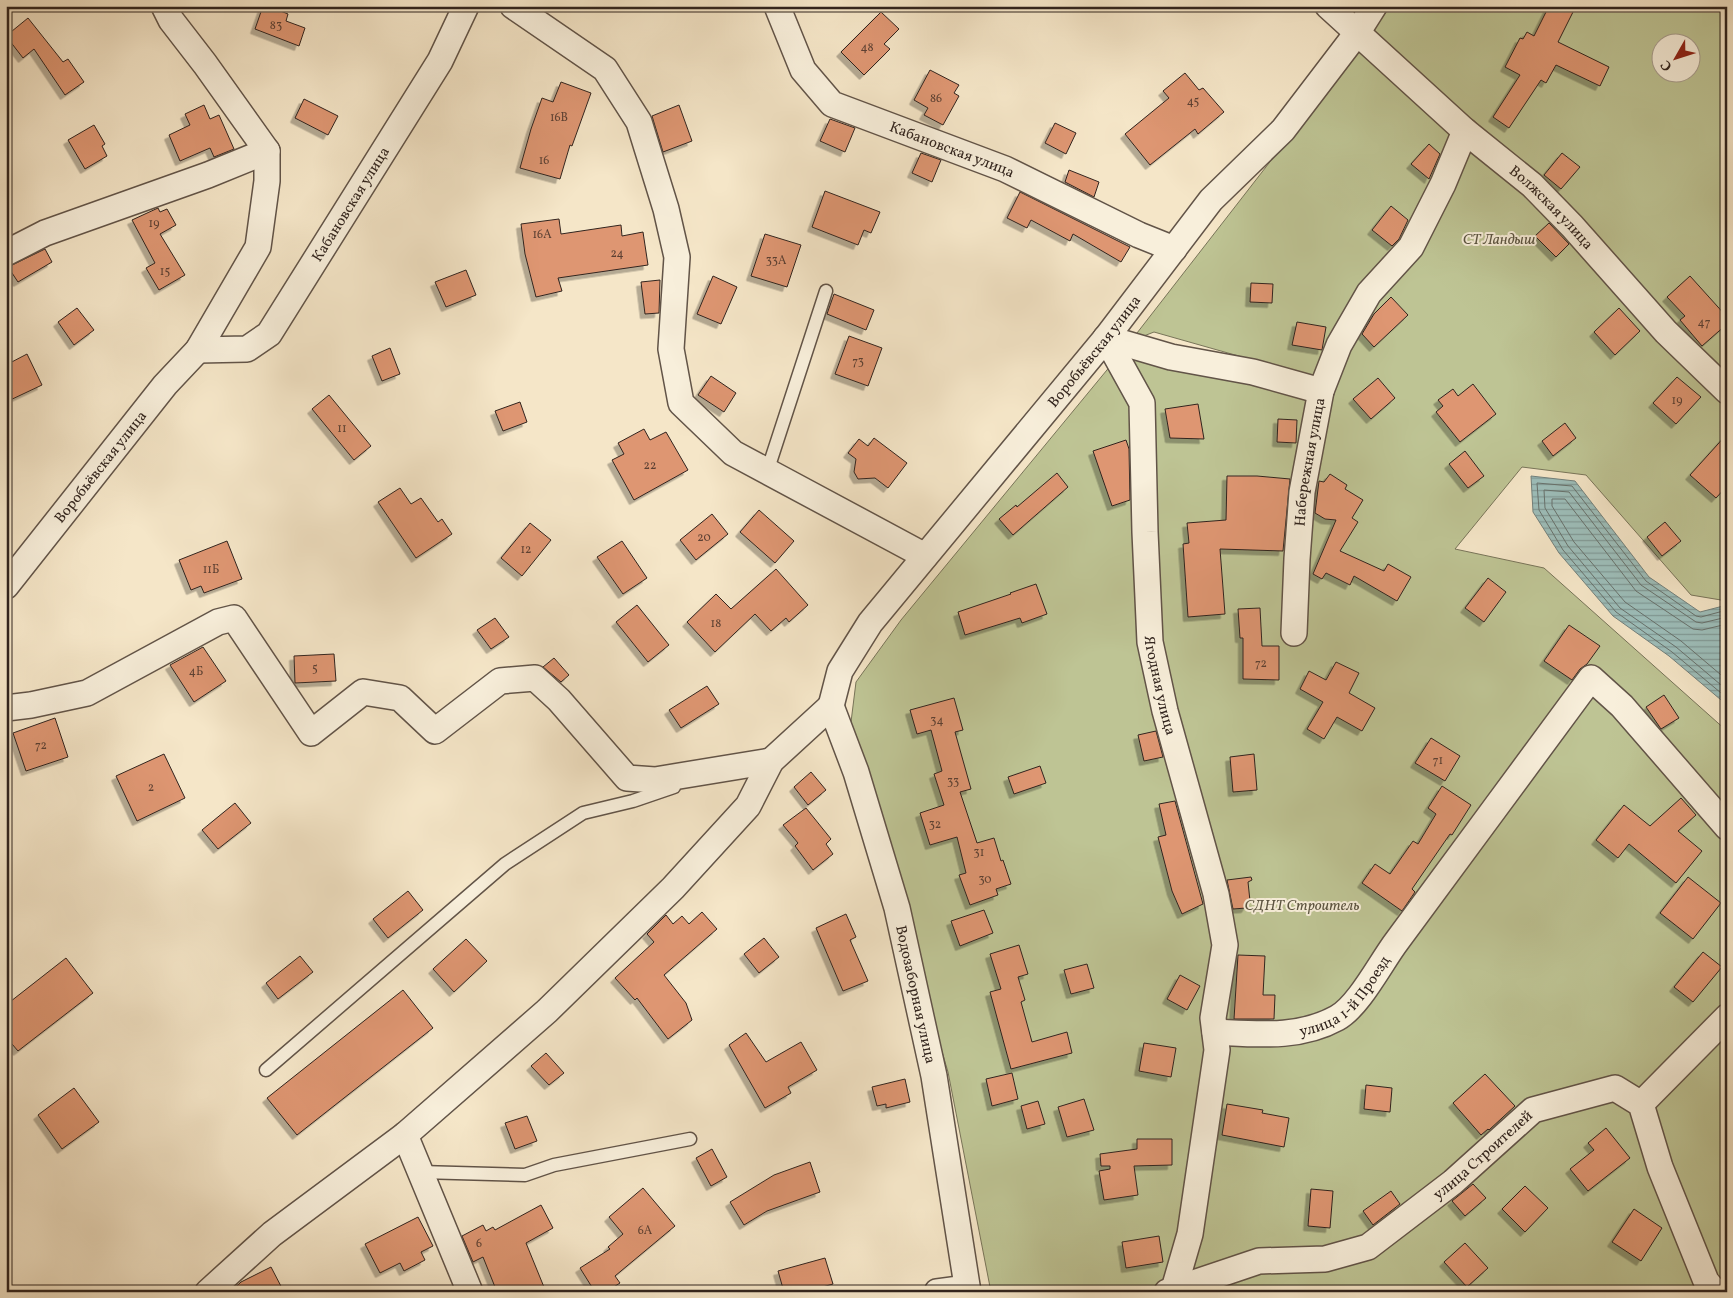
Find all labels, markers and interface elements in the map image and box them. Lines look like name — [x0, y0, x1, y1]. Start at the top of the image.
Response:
house number: 83 — [270, 18, 282, 34]
north arrow — [1650, 32, 1700, 82]
house number: 48 — [860, 40, 874, 56]
text: С — [1657, 56, 1677, 75]
house number: 86 — [930, 91, 942, 107]
house number: 45 — [1187, 94, 1200, 110]
house number: 16В — [550, 110, 568, 126]
street label: Кабановская улица — [886, 117, 1018, 184]
street label: Кабановская улица — [308, 143, 396, 266]
house number: 16 — [539, 153, 549, 169]
street label: Волжская улица — [1504, 161, 1597, 255]
house number: 19 — [149, 216, 159, 232]
house number: 16А — [532, 227, 552, 243]
park label: СТ Ландыш — [1463, 230, 1535, 251]
house number: 24 — [610, 246, 624, 262]
house number: 33А — [766, 253, 787, 269]
house number: 15 — [160, 264, 170, 280]
street label: Воробьёвская улица — [1044, 292, 1147, 413]
house number: 47 — [1698, 315, 1711, 331]
house number: 73 — [852, 354, 864, 370]
house number: 19 — [1672, 393, 1682, 409]
street label: Набережная улица — [1290, 396, 1332, 527]
street label: Воробьёвская улица — [50, 407, 153, 528]
house number: 11 — [337, 421, 347, 437]
house number: 22 — [644, 458, 656, 474]
house number: 20 — [697, 530, 711, 546]
house number: 12 — [520, 542, 532, 558]
house number: 11Б — [203, 562, 219, 578]
house number: 18 — [711, 616, 721, 632]
street label: Ягодная улица — [1138, 635, 1180, 738]
house number: 72 — [1255, 656, 1267, 672]
house number: 5 — [312, 661, 318, 677]
house number: 4Б — [189, 664, 203, 680]
house number: 34 — [930, 713, 944, 729]
house number: 72 — [35, 738, 47, 754]
house number: 71 — [1433, 753, 1443, 769]
house number: 33 — [947, 774, 959, 790]
house number: 2 — [148, 780, 154, 796]
house number: 32 — [929, 817, 941, 833]
house number: 31 — [974, 845, 984, 861]
house number: 30 — [978, 872, 992, 888]
park label: СДНТ Строитель — [1244, 896, 1360, 917]
street label: Водозаборная улица — [889, 923, 940, 1066]
street label: улица 1-й Проезд — [1298, 952, 1396, 1043]
street label: улица Строителей — [1429, 1106, 1538, 1205]
house number: 6А — [638, 1223, 653, 1239]
house number: 6 — [476, 1236, 482, 1252]

